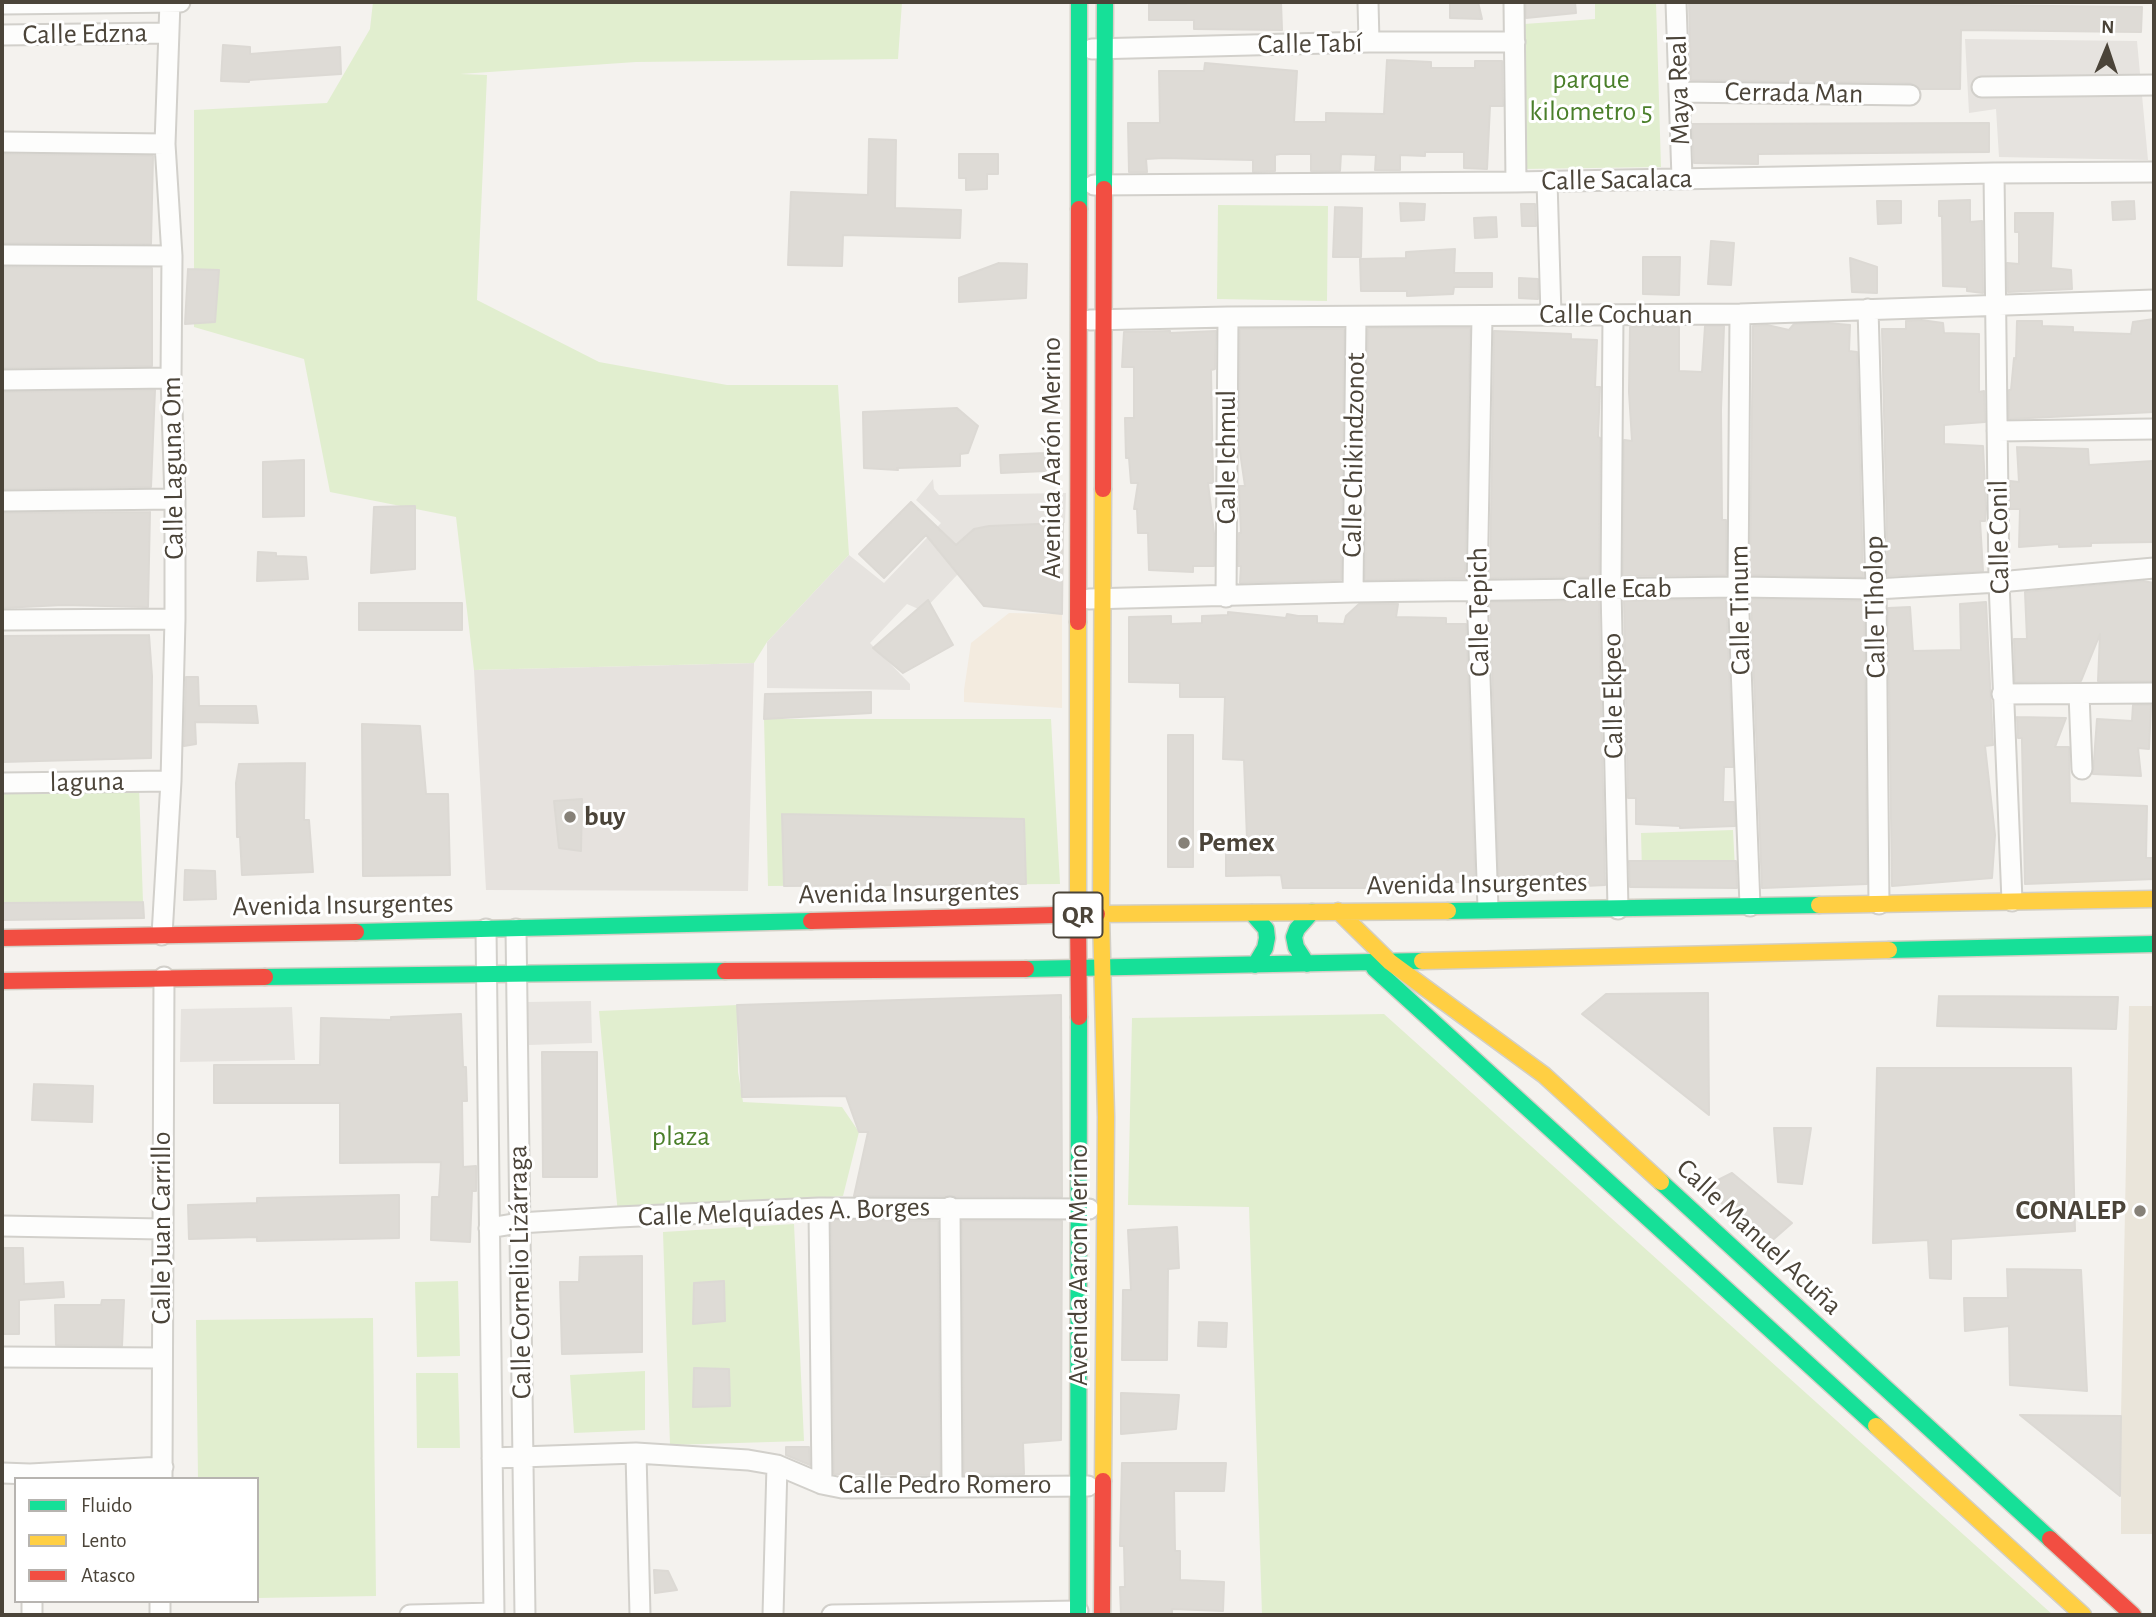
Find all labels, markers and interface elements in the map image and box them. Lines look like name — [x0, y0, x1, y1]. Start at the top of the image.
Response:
north arrow — [2072, 14, 2142, 84]
street label: Calle Edzna — [22, 16, 148, 52]
text: N — [2101, 18, 2115, 37]
street label: Calle Tabí — [1257, 26, 1363, 62]
street label: Maya Real — [1660, 34, 1698, 146]
park label: parque kilometro 5 — [1529, 63, 1653, 129]
street label: Cerrada Man — [1724, 75, 1864, 111]
street label: Calle Sacalaca — [1541, 162, 1693, 198]
street label: Calle Cochuan — [1539, 298, 1693, 332]
street label: Avenida Aarón Merino — [1035, 337, 1069, 579]
street label: Calle Chikindzonot — [1335, 352, 1373, 558]
street label: Calle Laguna Om — [155, 376, 191, 560]
street label: Calle Ichmul — [1210, 390, 1244, 524]
street label: Calle Conil — [1981, 479, 2017, 595]
street label: Calle Tiholop — [1857, 535, 1893, 679]
street label: Calle Tinum — [1722, 545, 1758, 675]
street label: Calle Tepich — [1461, 547, 1497, 677]
street label: Calle Ecab — [1562, 571, 1672, 607]
street label: Calle Ekpeo — [1595, 633, 1631, 759]
street label: laguna — [49, 765, 125, 799]
place label: buy — [584, 800, 626, 834]
marker: buy — [562, 809, 578, 825]
place label: Pemex — [1198, 826, 1275, 860]
marker: Pemex — [1176, 835, 1192, 851]
street label: Avenida Insurgentes — [1366, 865, 1588, 903]
street label: Avenida Insurgentes — [798, 874, 1020, 912]
street label: Avenida Insurgentes — [232, 886, 454, 924]
road number: QR — [1054, 893, 1102, 938]
park label: plaza — [652, 1120, 710, 1154]
street label: Calle Juan Carrillo — [145, 1132, 179, 1324]
street label: Avenida Aaron Merino — [1062, 1144, 1096, 1386]
street label: Calle Cornelio Lizárraga — [501, 1145, 539, 1399]
street label: Calle Manuel Acuña — [1669, 1152, 1849, 1322]
street label: Calle Melquíades A. Borges — [637, 1190, 931, 1234]
place label: CONALEP — [2016, 1194, 2126, 1228]
marker: CONALEP — [2132, 1203, 2148, 1219]
street label: Calle Pedro Romero — [838, 1468, 1052, 1502]
legend — [14, 1477, 259, 1603]
text: Fluido — [81, 1495, 132, 1516]
text: Lento — [81, 1530, 127, 1551]
text: Atasco — [81, 1565, 135, 1586]

